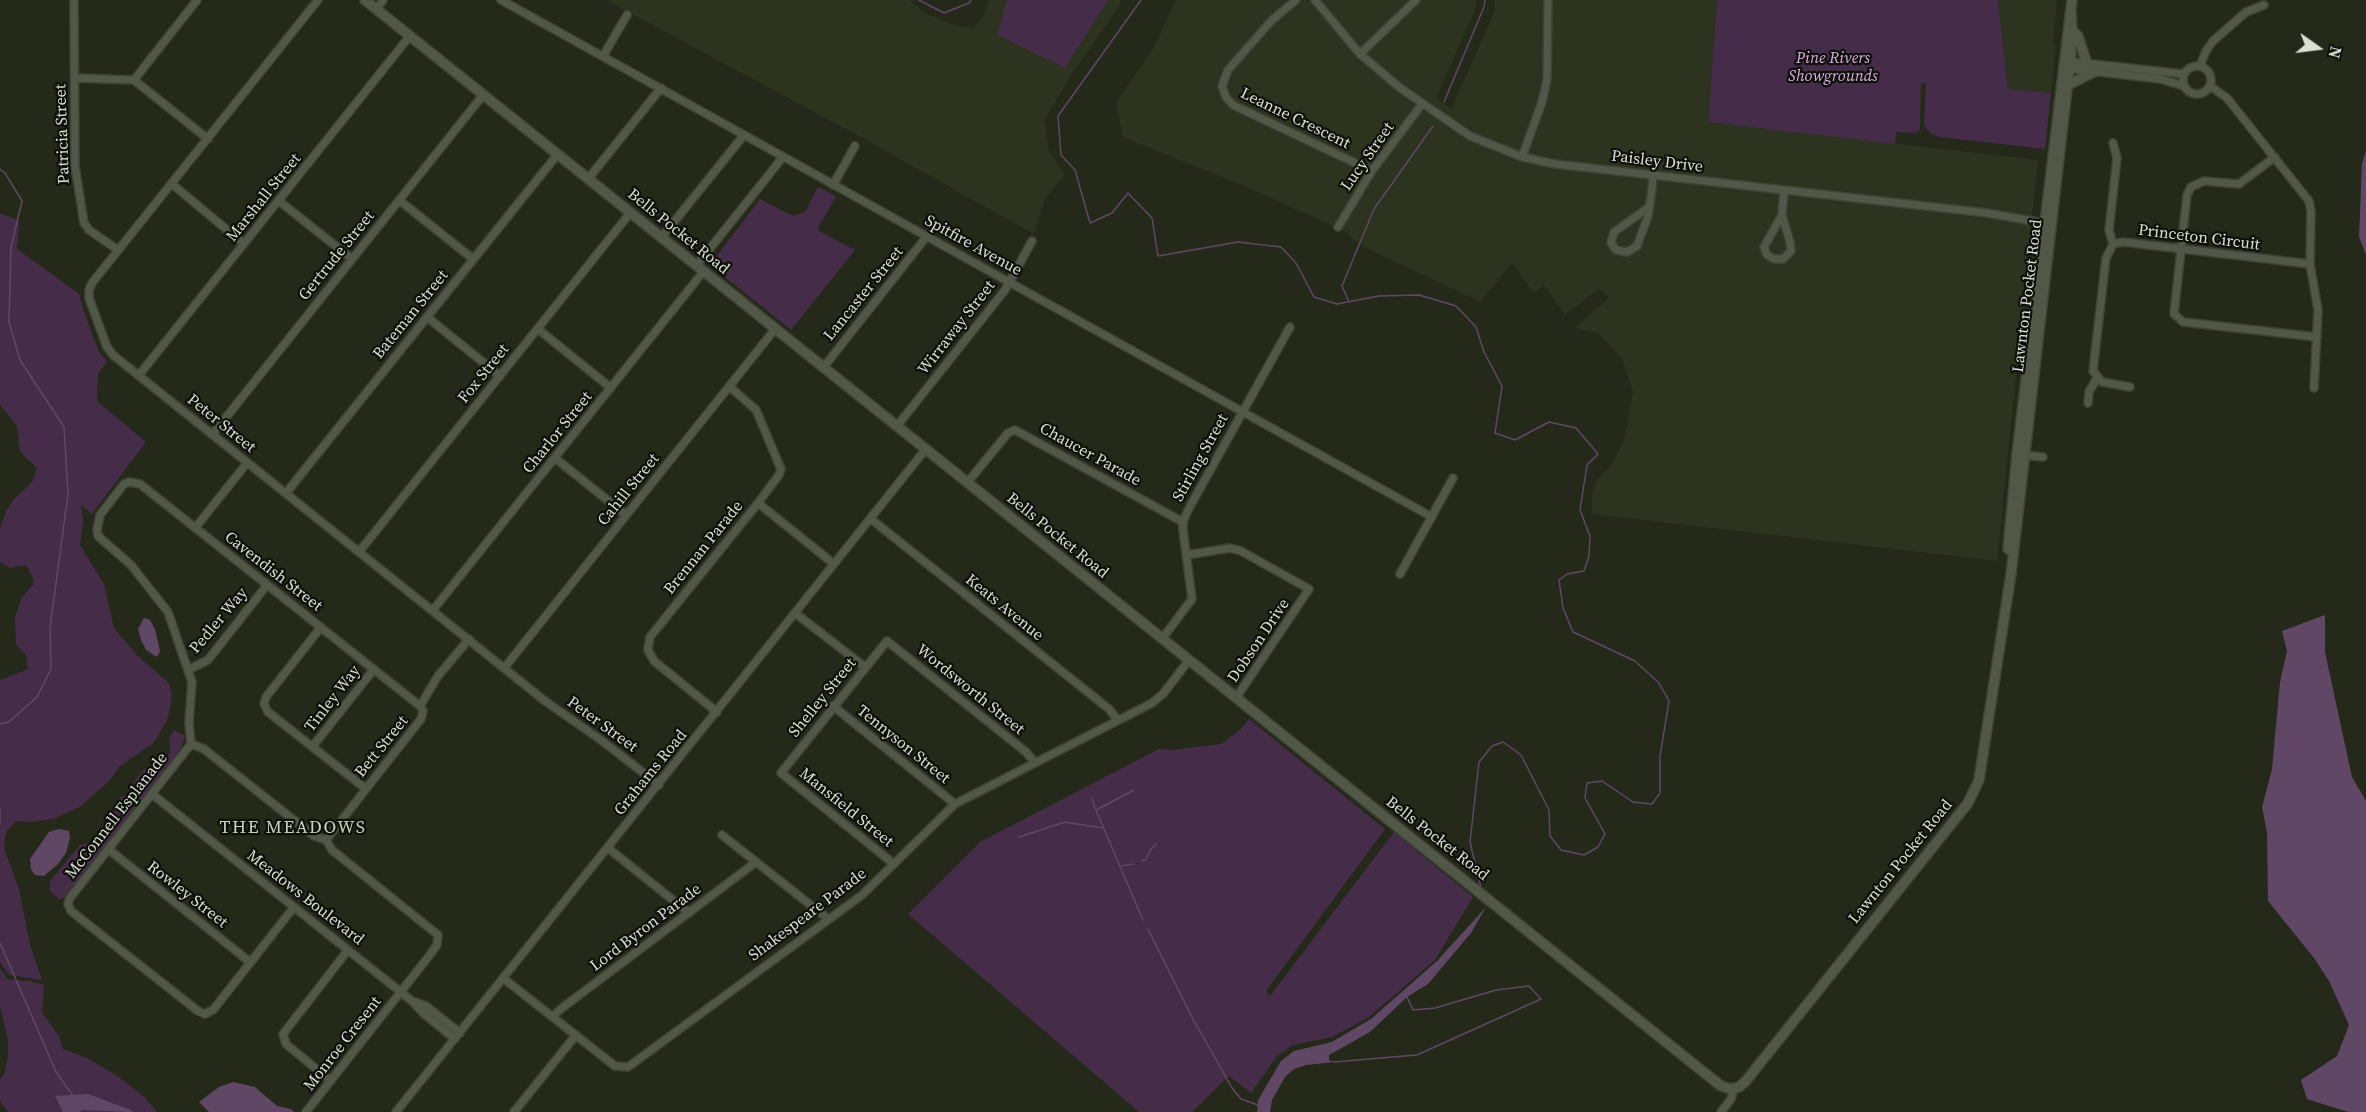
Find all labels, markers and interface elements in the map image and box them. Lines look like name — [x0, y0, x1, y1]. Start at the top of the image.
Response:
north arrow — [2288, 18, 2348, 78]
text: N — [2323, 44, 2348, 61]
park label: Pine Rivers Showgrounds — [1788, 49, 1878, 87]
street label: Patricia Street — [52, 84, 74, 184]
street label: Leanne Crescent — [1237, 84, 1353, 154]
street label: Lucy Street — [1337, 119, 1399, 195]
street label: Paisley Drive — [1610, 147, 1704, 177]
street label: Marshall Street — [223, 150, 305, 246]
street label: Bells Pocket Road — [623, 185, 733, 279]
street label: Gertrude Street — [295, 207, 379, 305]
street label: Spitfire Avenue — [921, 211, 1025, 281]
street label: Lawnton Pocket Road — [2009, 218, 2047, 374]
street label: Princeton Circuit — [2137, 221, 2261, 255]
street label: Lancaster Street — [820, 243, 908, 345]
street label: Bateman Street — [369, 267, 453, 363]
street label: Wirraway Street — [914, 277, 1000, 379]
street label: Fox Street — [454, 341, 514, 407]
street label: Charlor Street — [519, 388, 597, 478]
street label: Peter Street — [183, 391, 259, 457]
street label: Stirling Street — [1169, 411, 1233, 505]
street label: Chaucer Parade — [1036, 419, 1144, 491]
street label: Cahill Street — [594, 450, 664, 530]
street label: Bells Pocket Road — [1002, 489, 1112, 583]
street label: Brennan Parade — [660, 497, 748, 599]
street label: Cavendish Street — [220, 528, 326, 616]
street label: Keats Avenue — [961, 571, 1047, 645]
street label: Pedler Way — [186, 584, 252, 658]
street label: Dobson Drive — [1224, 595, 1294, 687]
street label: Wordsworth Street — [912, 641, 1028, 739]
street label: Shelley Street — [785, 654, 861, 742]
street label: Tinley Way — [301, 662, 365, 736]
street label: Peter Street — [563, 693, 641, 757]
street label: Tennyson Street — [853, 702, 953, 788]
street label: Bett Street — [351, 712, 413, 782]
street label: Grahams Road — [611, 726, 691, 820]
street label: McConnell Esplanade — [62, 749, 172, 883]
street label: Mansfield Street — [795, 764, 897, 852]
street label: Bells Pocket Road — [1382, 793, 1492, 885]
street label: Lawnton Pocket Road — [1845, 796, 1957, 928]
district label: THE MEADOWS — [220, 817, 366, 839]
street label: Meadows Boulevard — [243, 846, 367, 950]
street label: Rowley Street — [143, 858, 231, 932]
street label: Shakespeare Parade — [745, 864, 871, 966]
street label: Lord Byron Parade — [587, 880, 705, 976]
street label: Monroe Cresent — [300, 993, 386, 1095]

